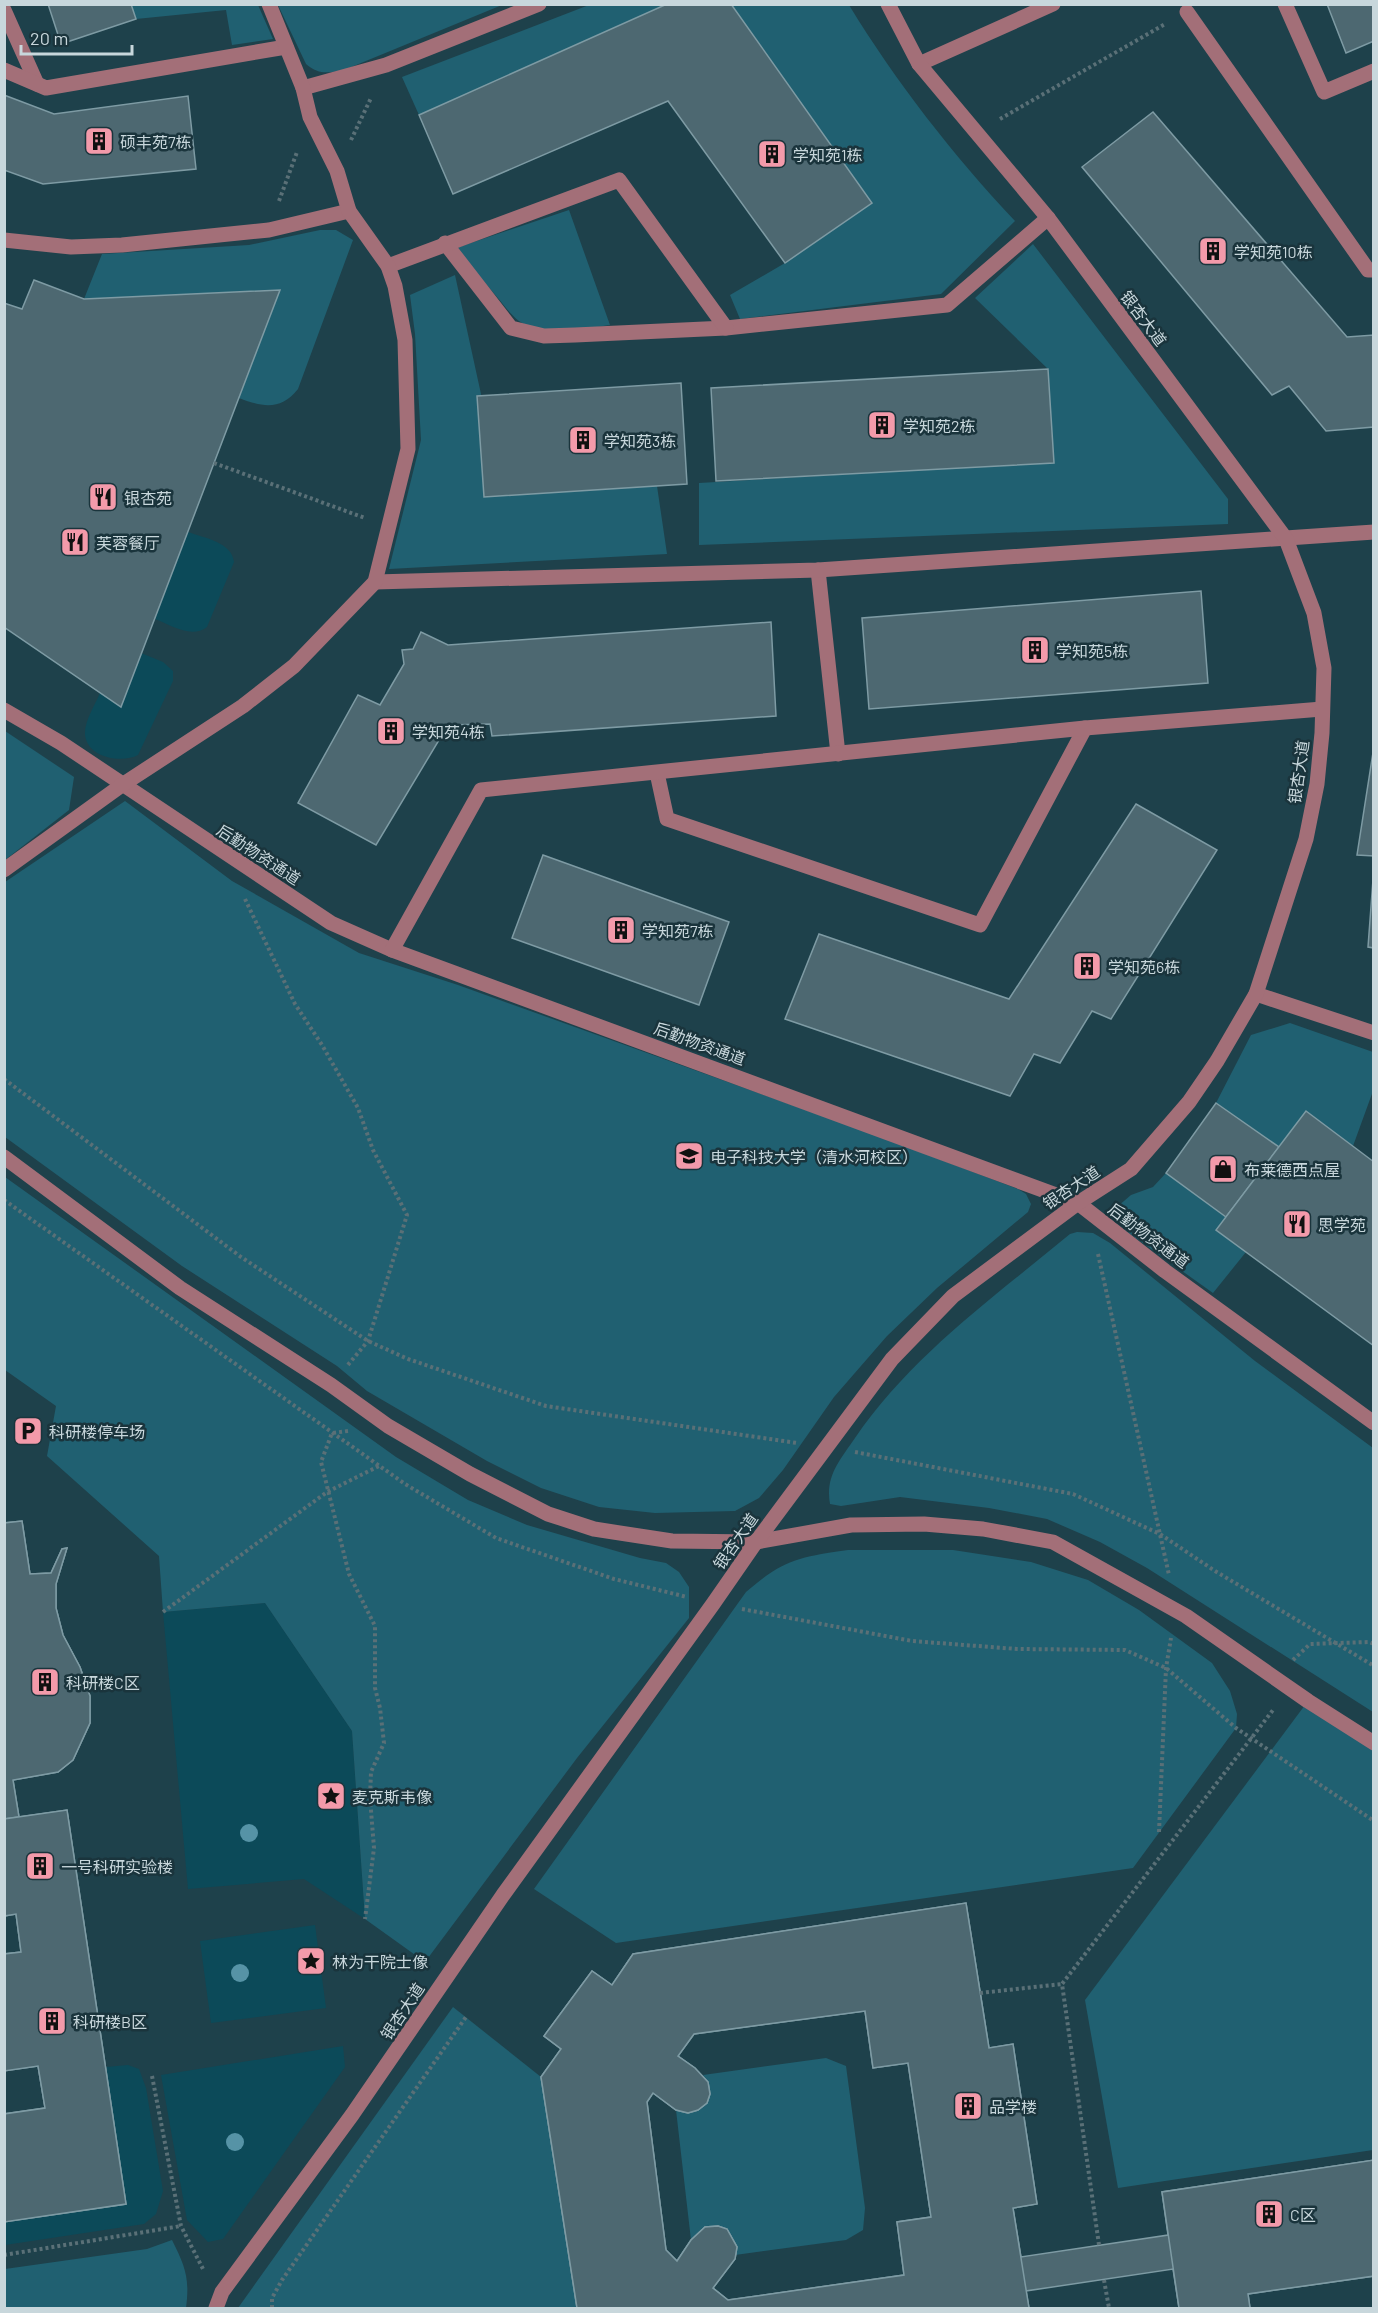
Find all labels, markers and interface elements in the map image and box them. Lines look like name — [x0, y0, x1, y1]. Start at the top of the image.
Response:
scale bar — [21, 18, 132, 56]
text: 20 m — [30, 27, 68, 49]
building icon: 硕丰苑7栋 — [83, 125, 115, 157]
place label: 硕丰苑7栋 — [120, 132, 192, 151]
building icon: 学知苑1栋 — [756, 138, 788, 170]
place label: 学知苑1栋 — [793, 145, 863, 164]
building icon: 学知苑10栋 — [1197, 235, 1229, 267]
place label: 学知苑10栋 — [1234, 242, 1313, 261]
street label: 银杏大道 — [1117, 287, 1171, 349]
building icon: 学知苑2栋 — [866, 409, 898, 441]
place label: 学知苑2栋 — [903, 416, 976, 435]
building icon: 学知苑3栋 — [567, 424, 599, 456]
place label: 学知苑3栋 — [604, 431, 676, 450]
restaurant icon: 银杏苑 — [87, 481, 119, 513]
place label: 银杏苑 — [124, 488, 172, 507]
restaurant icon: 芙蓉餐厅 — [59, 526, 91, 558]
place label: 芙蓉餐厅 — [96, 533, 160, 552]
building icon: 学知苑5栋 — [1019, 634, 1051, 666]
place label: 学知苑5栋 — [1056, 641, 1128, 660]
building icon: 学知苑4栋 — [375, 715, 407, 747]
place label: 学知苑4栋 — [412, 722, 485, 741]
street label: 银杏大道 — [1284, 739, 1312, 805]
street label: 后勤物资通道 — [214, 820, 304, 888]
building icon: 学知苑7栋 — [605, 914, 637, 946]
place label: 学知苑7栋 — [642, 921, 714, 940]
building icon: 学知苑6栋 — [1071, 950, 1103, 982]
place label: 学知苑6栋 — [1108, 957, 1180, 976]
street label: 后勤物资通道 — [652, 1018, 748, 1068]
school or university icon: 电子科技大学（清水河校区） — [673, 1140, 705, 1172]
place label: 电子科技大学（清水河校区） — [710, 1147, 918, 1166]
shop icon: 布莱德西点屋 — [1207, 1153, 1239, 1185]
place label: 布莱德西点屋 — [1244, 1160, 1340, 1179]
street label: 银杏大道 — [1039, 1161, 1103, 1213]
street label: 后勤物资通道 — [1105, 1199, 1193, 1271]
restaurant icon: 思学苑 — [1281, 1208, 1313, 1240]
place label: 思学苑 — [1318, 1215, 1366, 1234]
parking icon: 科研楼停车场 — [12, 1415, 44, 1447]
place label: 科研楼停车场 — [49, 1422, 145, 1441]
street label: 银杏大道 — [709, 1509, 761, 1573]
building icon: 科研楼C区 — [29, 1666, 61, 1698]
place label: 科研楼C区 — [66, 1673, 140, 1692]
place icon: 麦克斯韦像 — [315, 1780, 347, 1812]
place label: 麦克斯韦像 — [352, 1787, 432, 1806]
building icon: 一号科研实验楼 — [24, 1850, 56, 1882]
place label: 一号科研实验楼 — [61, 1857, 173, 1876]
place icon: 林为干院士像 — [295, 1945, 327, 1977]
place label: 林为干院士像 — [332, 1952, 428, 1971]
street label: 银杏大道 — [376, 1979, 428, 2043]
building icon: 科研楼B区 — [36, 2005, 68, 2037]
place label: 科研楼B区 — [73, 2012, 147, 2031]
building icon: 品学楼 — [952, 2090, 984, 2122]
place label: 品学楼 — [989, 2097, 1037, 2116]
building icon: C区 — [1253, 2198, 1285, 2230]
place label: C区 — [1290, 2205, 1316, 2224]

